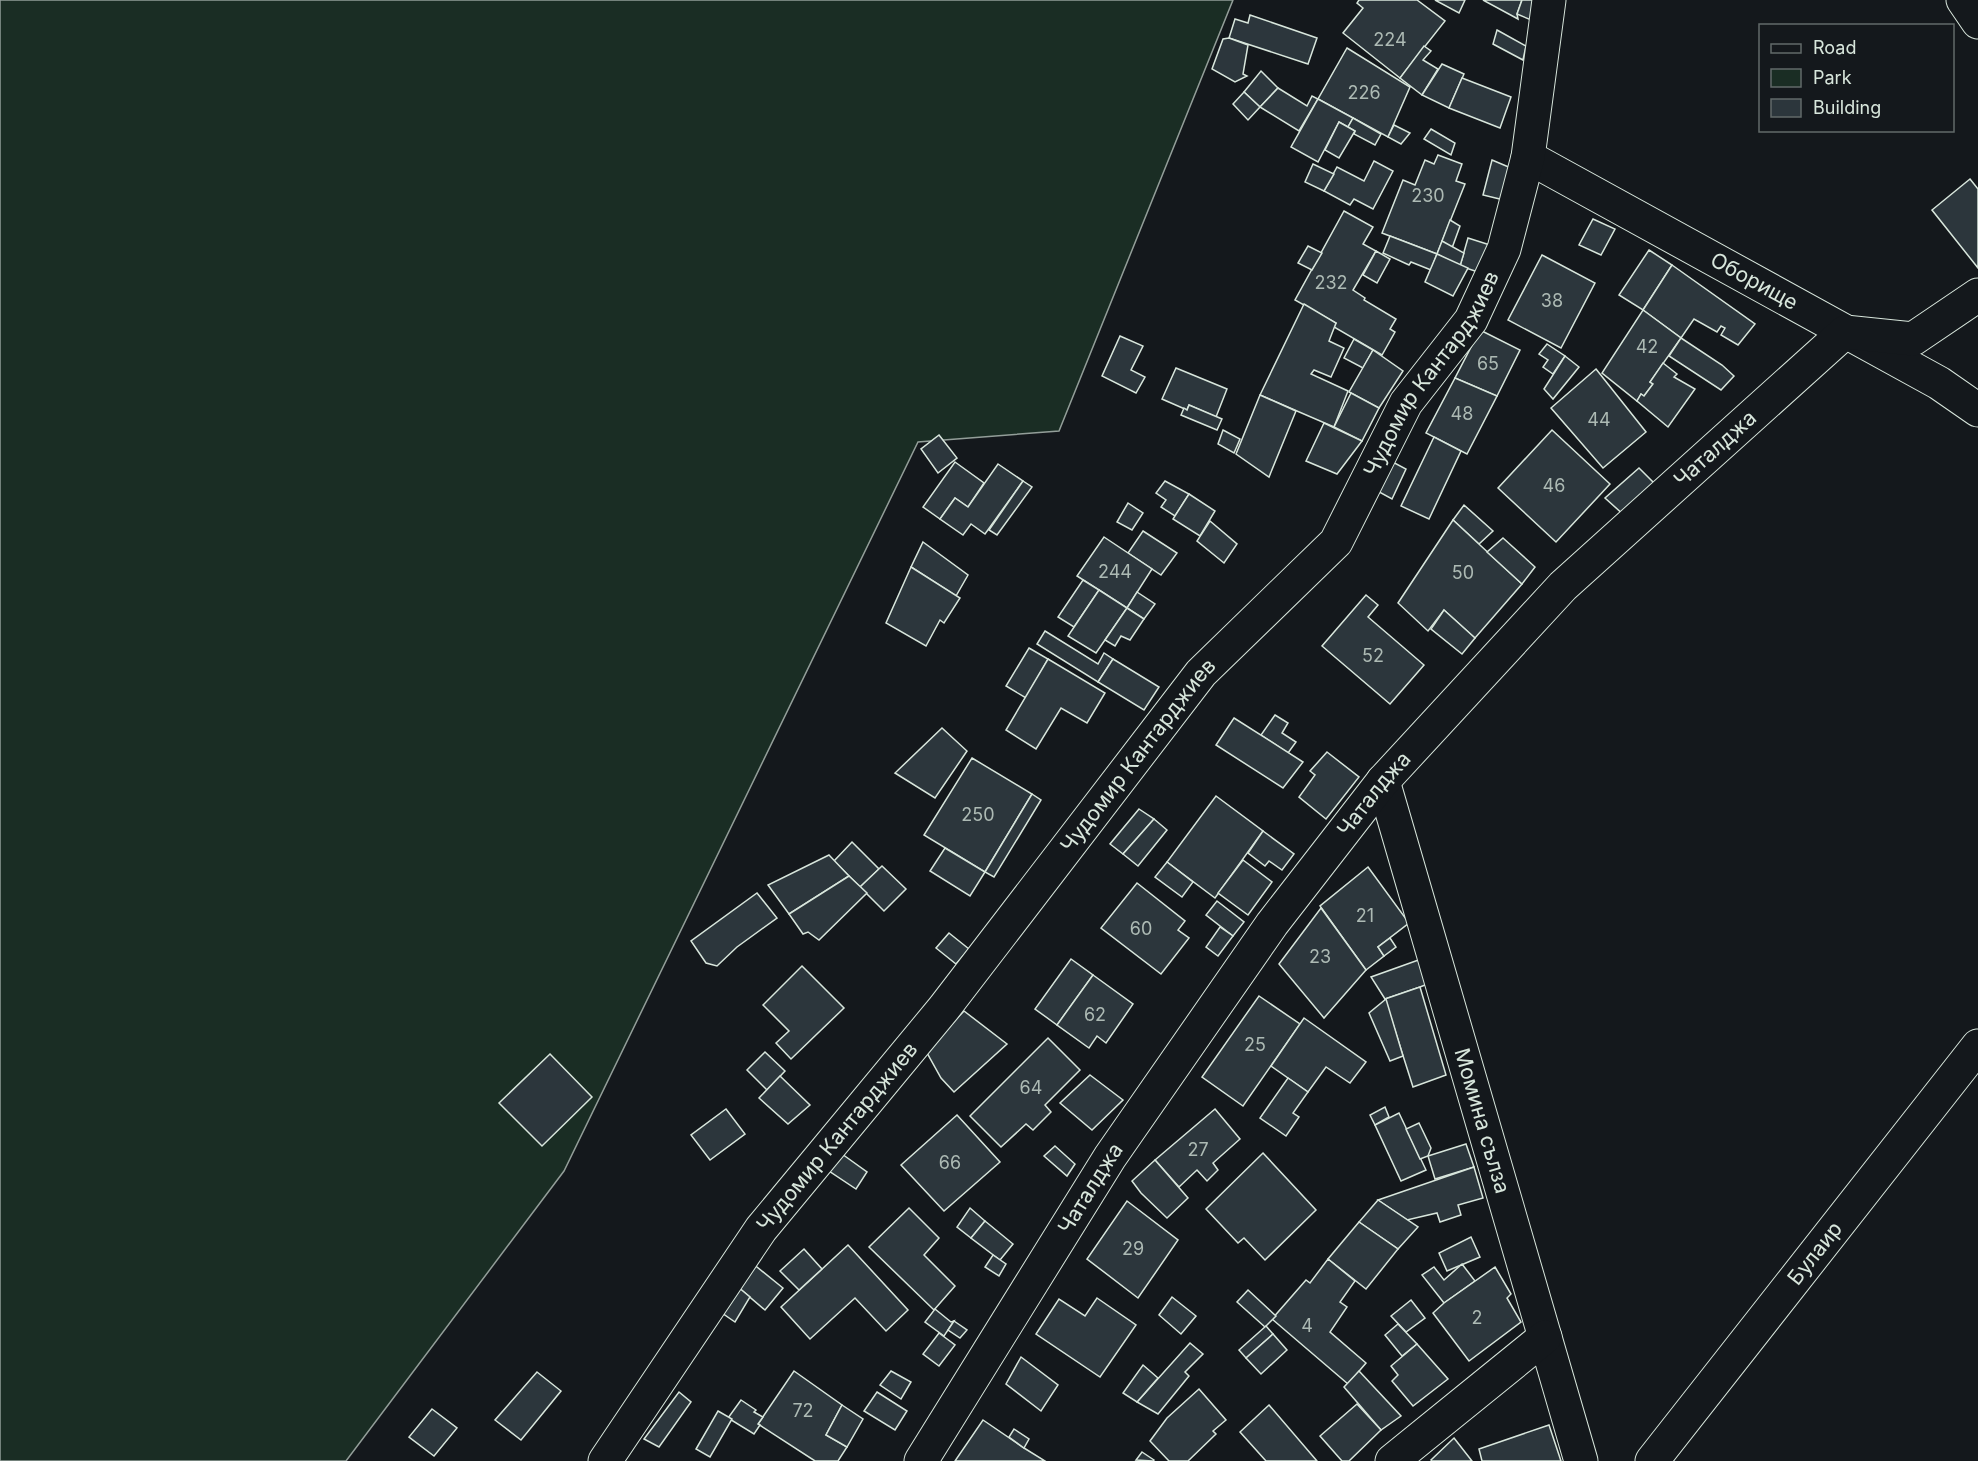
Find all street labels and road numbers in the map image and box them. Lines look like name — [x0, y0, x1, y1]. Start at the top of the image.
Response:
street label: Оборище — [1706, 247, 1802, 315]
street label: Чудомир Кантарджиев — [1358, 267, 1504, 480]
street label: Чаталджа — [1669, 405, 1761, 492]
street label: Чудомир Кантарджиев — [1055, 653, 1220, 857]
street label: Чаталджа — [1332, 746, 1416, 841]
street label: Чудомир Кантарджиев — [751, 1037, 922, 1236]
street label: Момина сълза — [1449, 1045, 1515, 1196]
street label: Чаталджа — [1052, 1138, 1128, 1238]
street label: Булаир — [1782, 1216, 1847, 1290]

